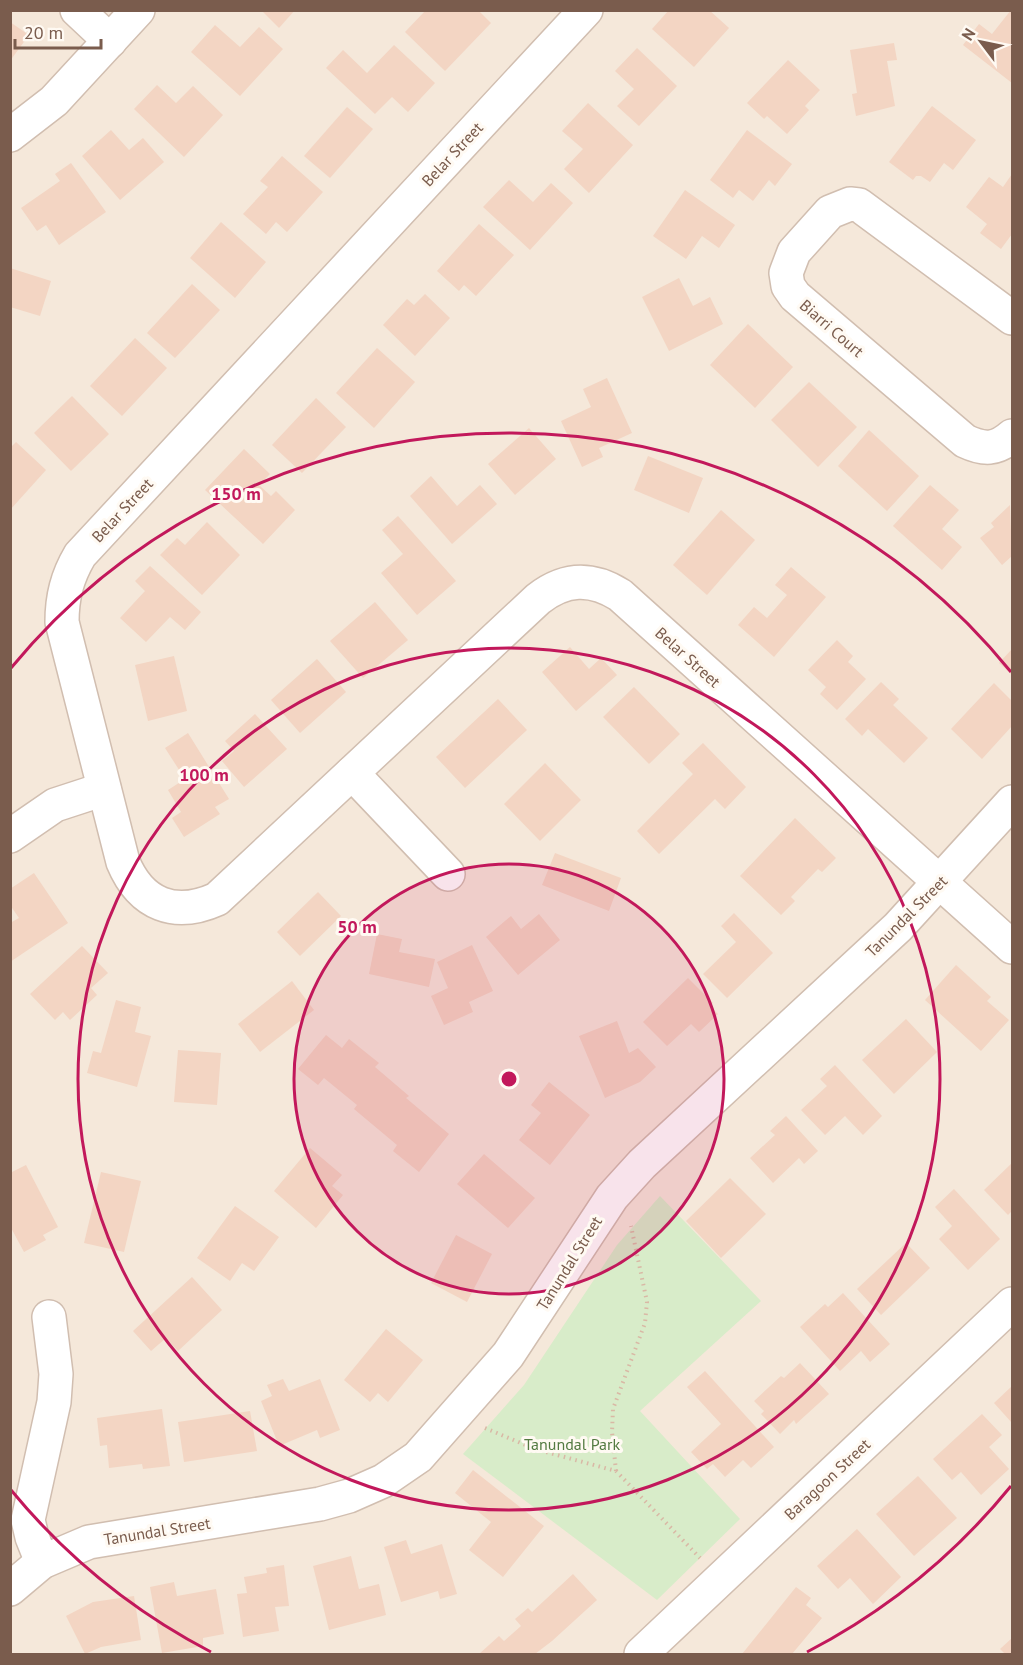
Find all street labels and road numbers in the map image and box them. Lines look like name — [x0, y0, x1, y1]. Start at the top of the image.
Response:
street label: Belar Street — [417, 117, 487, 190]
street label: Biarri Court — [796, 295, 868, 362]
street label: Belar Street — [87, 473, 157, 546]
street label: Belar Street — [651, 623, 725, 692]
street label: Tanundal Street — [861, 870, 952, 961]
street label: Tanundal Street — [532, 1212, 606, 1314]
street label: Baragoon Street — [780, 1434, 875, 1524]
street label: Tanundal Street — [102, 1513, 212, 1549]

